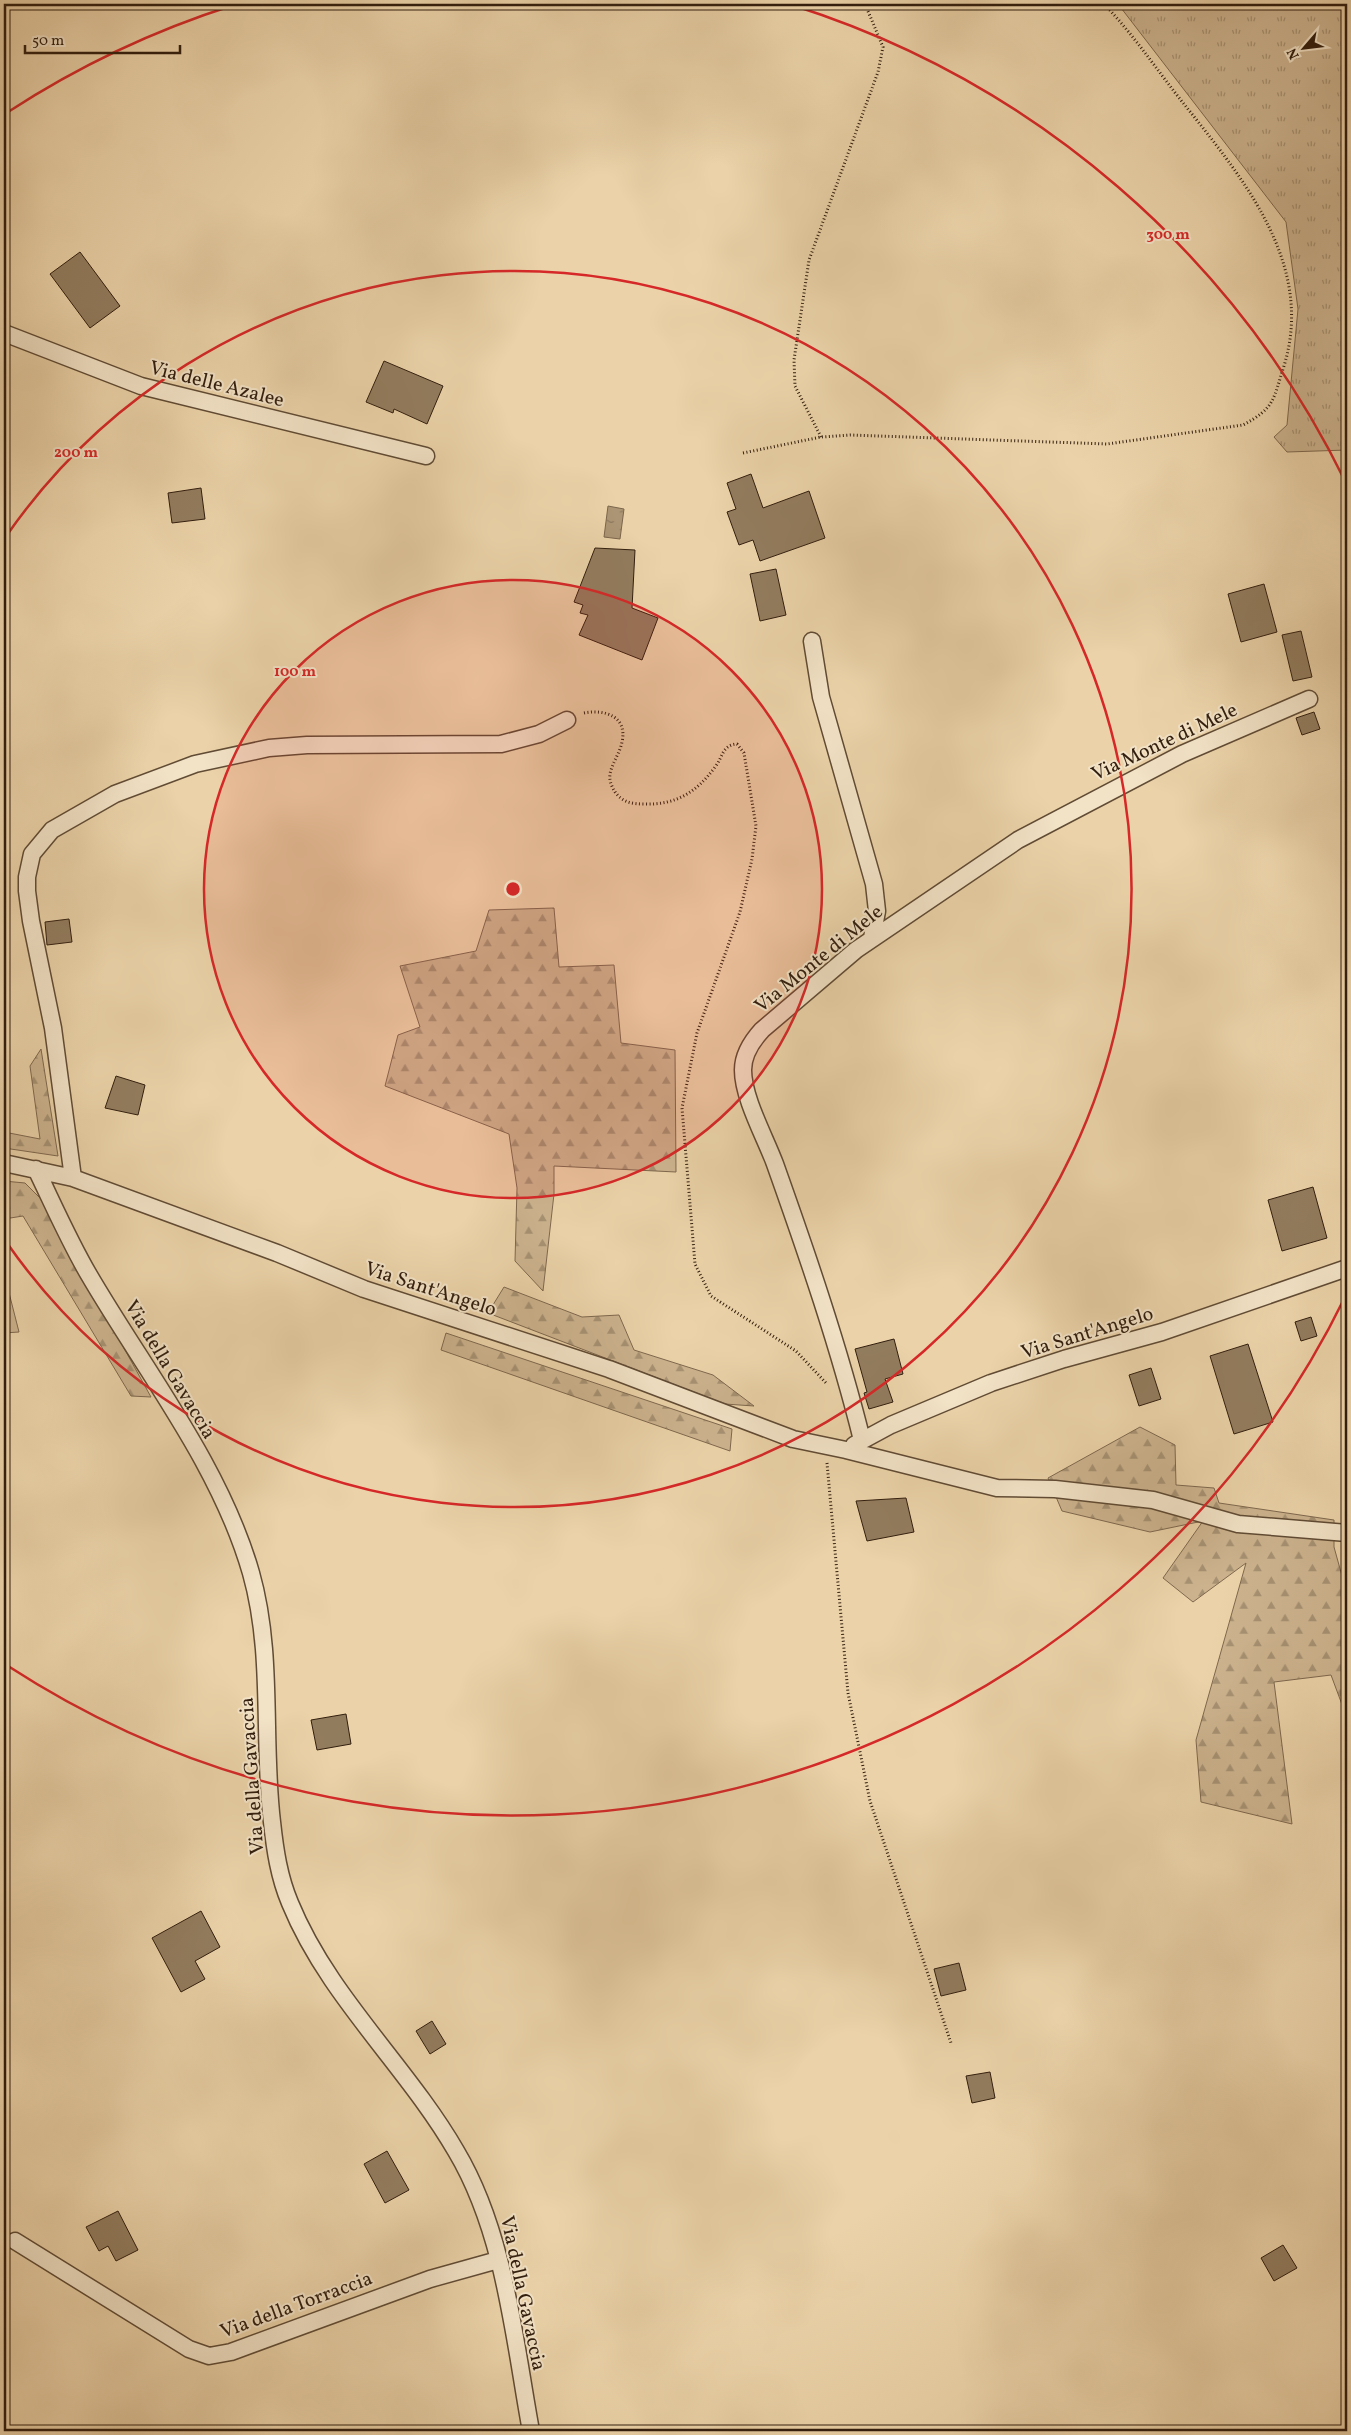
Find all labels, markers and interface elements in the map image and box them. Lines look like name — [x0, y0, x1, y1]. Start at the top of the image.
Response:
scale bar — [25, 22, 180, 54]
north arrow — [1278, 22, 1328, 72]
text: 50 m — [32, 31, 64, 52]
text: N — [1283, 44, 1305, 62]
text: 300 m — [1146, 225, 1190, 246]
street label: Via delle Azalee — [146, 355, 287, 415]
text: 200 m — [54, 443, 98, 464]
text: 100 m — [274, 662, 317, 683]
street label: Via Monte di Mele — [1087, 697, 1242, 789]
centre of rings — [504, 880, 522, 898]
street label: Via Monte di Mele — [749, 899, 890, 1020]
street label: Via Sant'Angelo — [361, 1255, 500, 1324]
street label: Via della Gavaccia — [117, 1295, 222, 1445]
street label: Via Sant'Angelo — [1018, 1301, 1157, 1367]
street label: Via della Gavaccia — [234, 1696, 272, 1856]
street label: Via della Gavaccia — [492, 2213, 552, 2374]
street label: Via della Torraccia — [217, 2265, 377, 2346]

